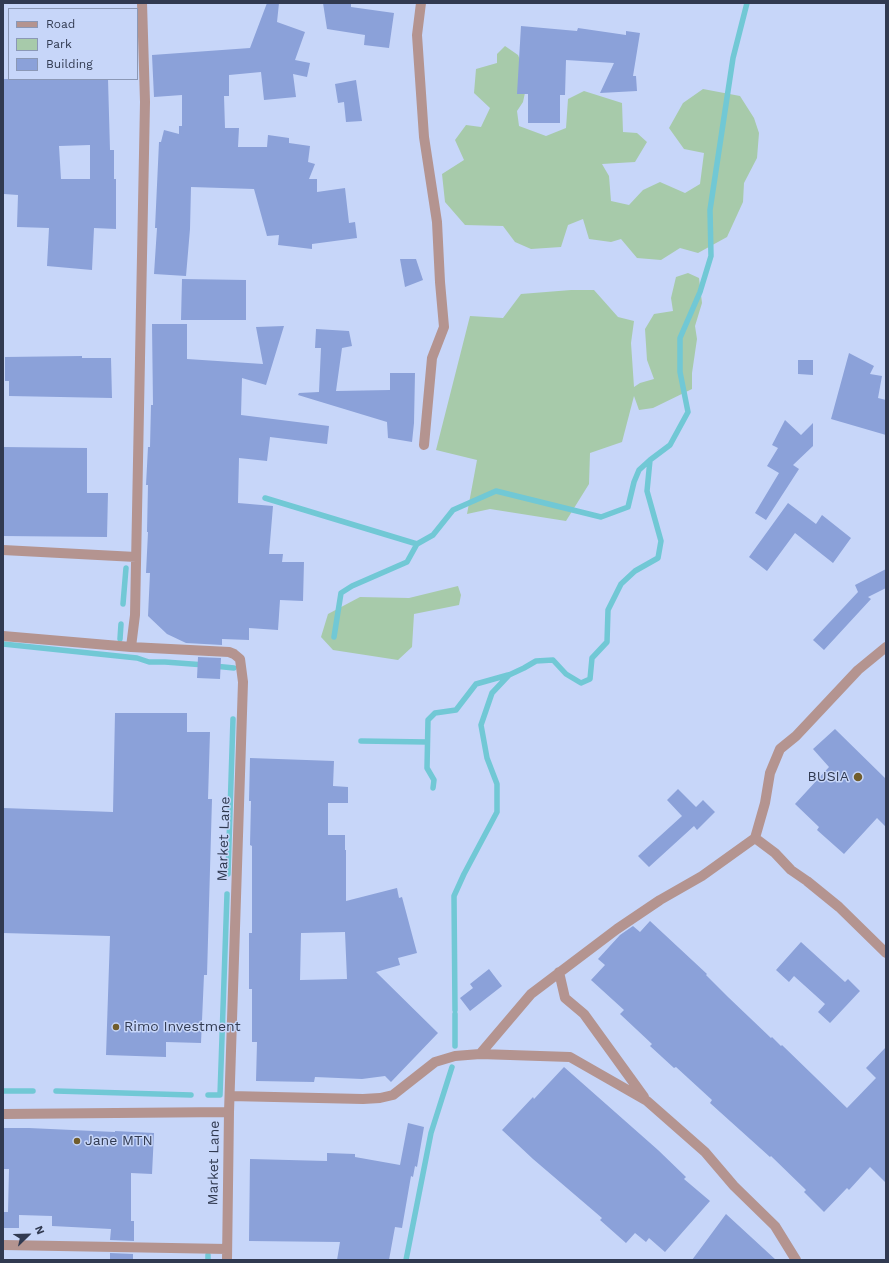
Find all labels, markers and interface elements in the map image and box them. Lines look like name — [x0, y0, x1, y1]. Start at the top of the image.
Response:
legend — [8, 8, 138, 80]
text: Road — [46, 17, 75, 31]
text: Park — [46, 37, 72, 51]
text: Building — [46, 57, 93, 71]
place label: BUSIA — [808, 769, 849, 785]
marker: BUSIA — [852, 771, 864, 783]
street label: Market Lane — [214, 796, 234, 882]
place label: Rimo Investment — [124, 1019, 240, 1035]
marker: Rimo Investment — [111, 1022, 121, 1032]
street label: Market Lane — [205, 1120, 223, 1206]
place label: Jane MTN — [85, 1133, 153, 1149]
marker: Jane MTN — [72, 1136, 82, 1146]
north arrow — [8, 1215, 48, 1255]
text: N — [32, 1224, 47, 1236]

